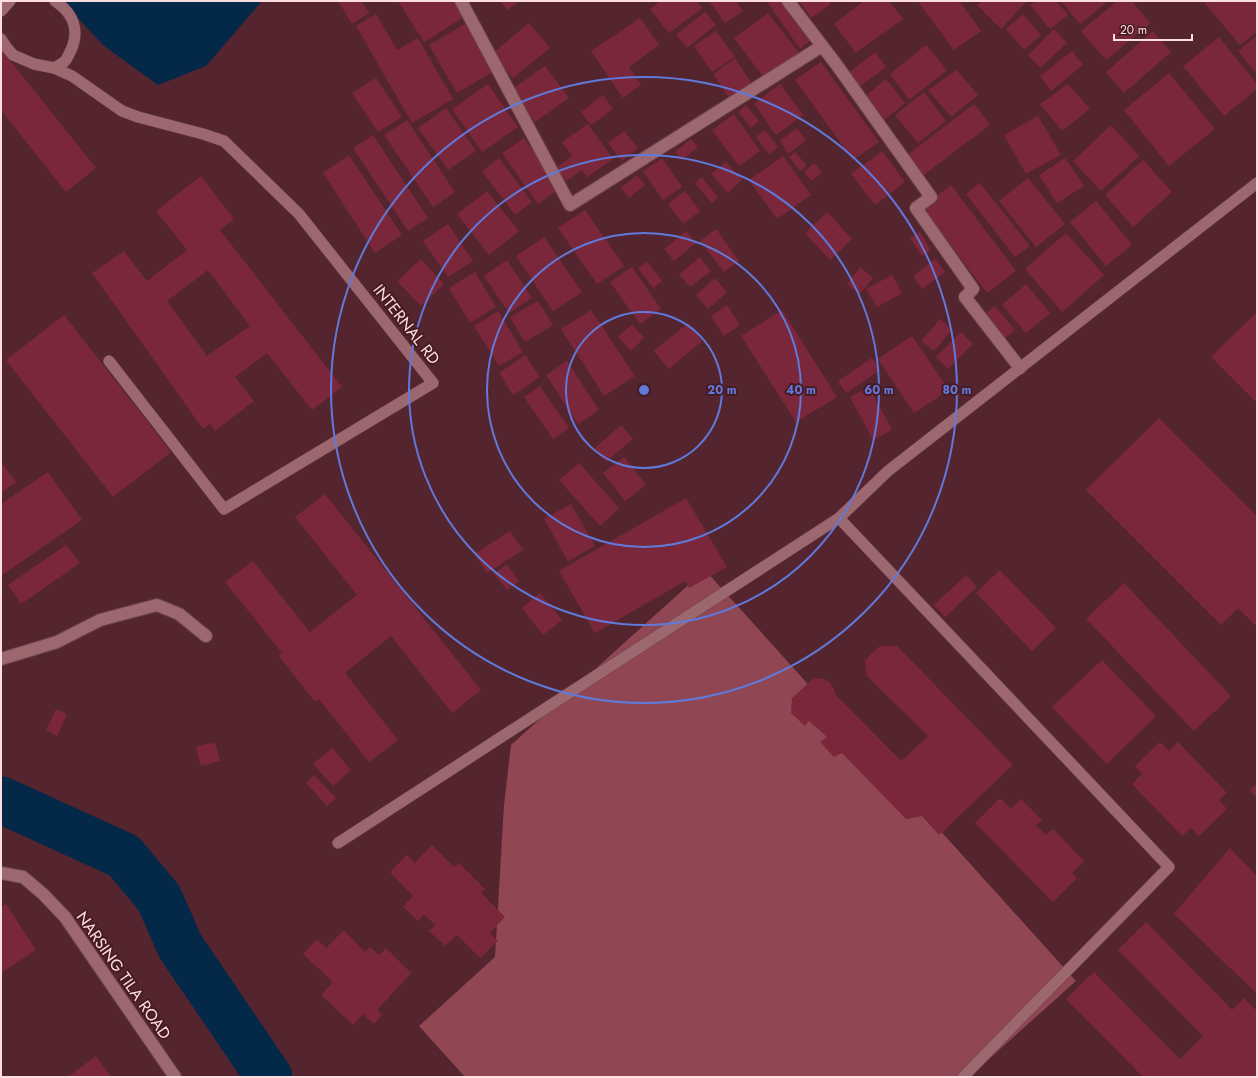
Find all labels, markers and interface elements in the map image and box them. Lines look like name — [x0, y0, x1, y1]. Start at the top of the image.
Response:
scale bar — [1114, 16, 1192, 42]
text: 20 m — [1120, 21, 1147, 39]
street label: INTERNAL RD — [368, 279, 445, 369]
text: 20 m — [707, 381, 737, 399]
text: 40 m — [786, 381, 816, 399]
text: 60 m — [864, 381, 894, 399]
text: 80 m — [943, 381, 972, 399]
centre of rings — [637, 383, 651, 397]
street label: NARSING TILA ROAD — [71, 907, 176, 1044]

